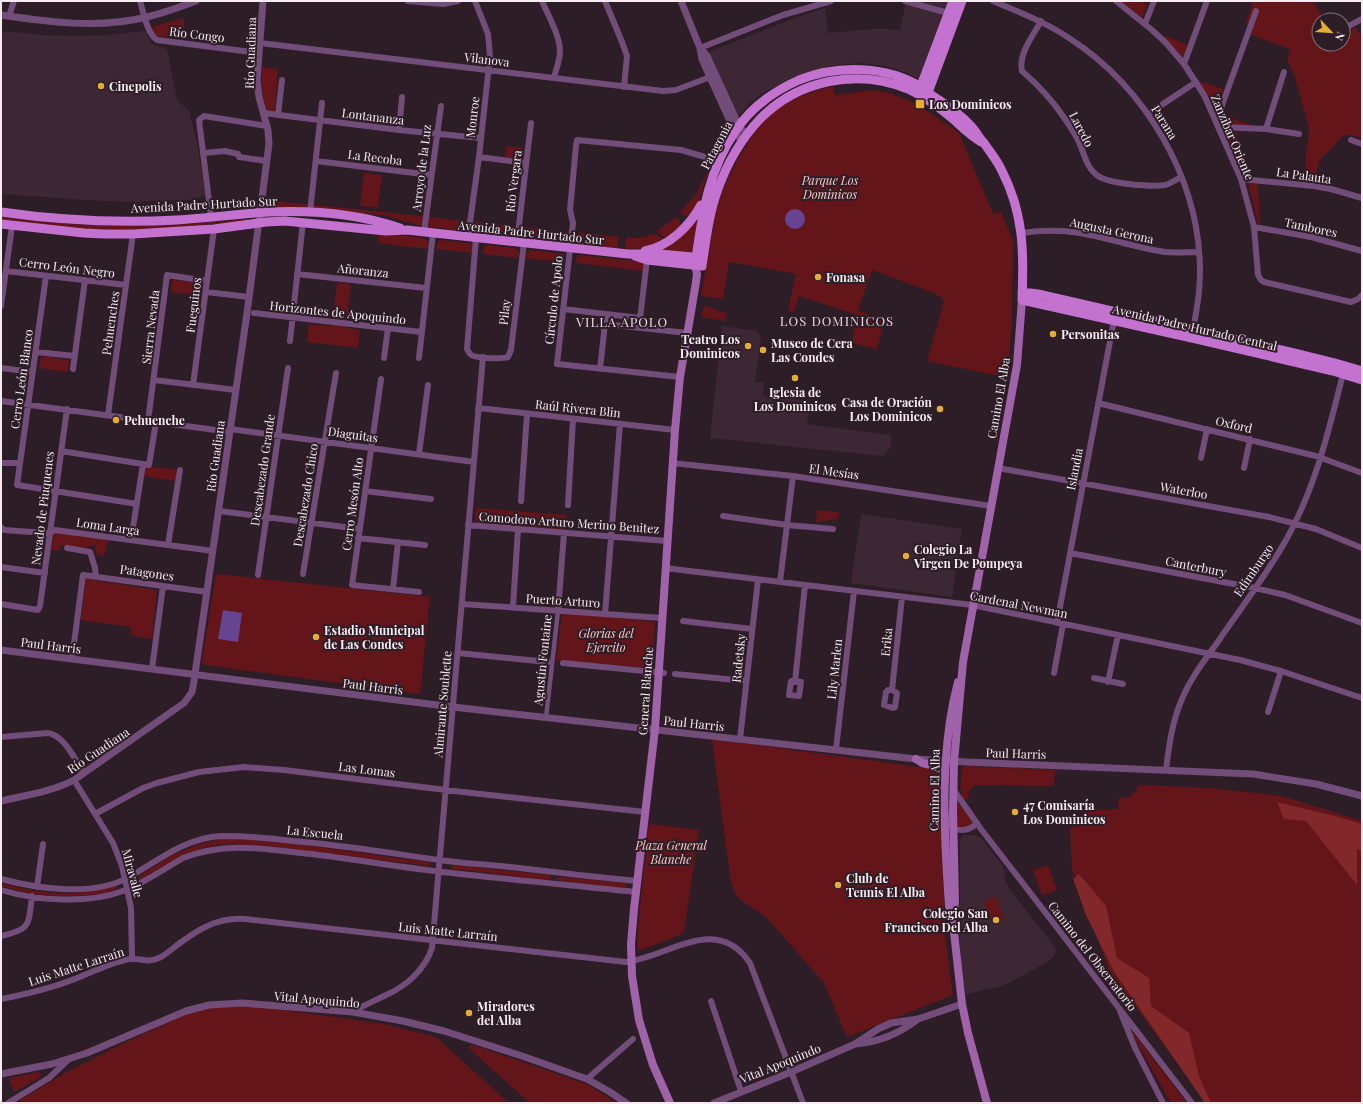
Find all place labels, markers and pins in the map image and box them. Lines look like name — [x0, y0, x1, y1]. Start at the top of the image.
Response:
place label: Cinepolis — [109, 78, 162, 94]
marker: Cinepolis — [96, 81, 106, 91]
place label: Los Dominicos — [929, 96, 1012, 112]
marker: Los Dominicos — [914, 98, 926, 110]
place label: Fonasa — [826, 269, 866, 285]
marker: Fonasa — [813, 272, 823, 282]
place label: Personitas — [1061, 326, 1120, 342]
marker: Personitas — [1048, 329, 1058, 339]
place label: Teatro Los Dominicos — [680, 331, 740, 361]
place label: Museo de Cera Las Condes — [771, 335, 853, 365]
marker: Teatro Los Dominicos — [743, 341, 753, 351]
marker: Museo de Cera Las Condes — [758, 345, 768, 355]
marker: Iglesia de Los Dominicos — [790, 373, 800, 383]
place label: Iglesia de Los Dominicos — [754, 384, 837, 414]
place label: Casa de Oración Los Dominicos — [842, 394, 933, 424]
marker: Casa de Oración Los Dominicos — [935, 404, 945, 414]
place label: Pehuenche — [124, 412, 185, 428]
marker: Pehuenche — [111, 415, 121, 425]
place label: Colegio La Virgen De Pompeya — [913, 541, 1023, 571]
marker: Colegio La Virgen De Pompeya — [901, 551, 911, 561]
place label: Estadio Municipal de Las Condes — [324, 622, 425, 652]
marker: Estadio Municipal de Las Condes — [311, 632, 321, 642]
place label: 47 Comisaría Los Dominicos — [1023, 797, 1106, 827]
marker: 47 Comisaría Los Dominicos — [1010, 807, 1020, 817]
place label: Club de Tennis El Alba — [846, 870, 926, 900]
marker: Club de Tennis El Alba — [833, 880, 843, 890]
place label: Colegio San Francisco Del Alba — [884, 905, 989, 935]
marker: Colegio San Francisco Del Alba — [991, 915, 1001, 925]
place label: Miradores del Alba — [477, 998, 535, 1028]
marker: Miradores del Alba — [464, 1008, 474, 1018]

